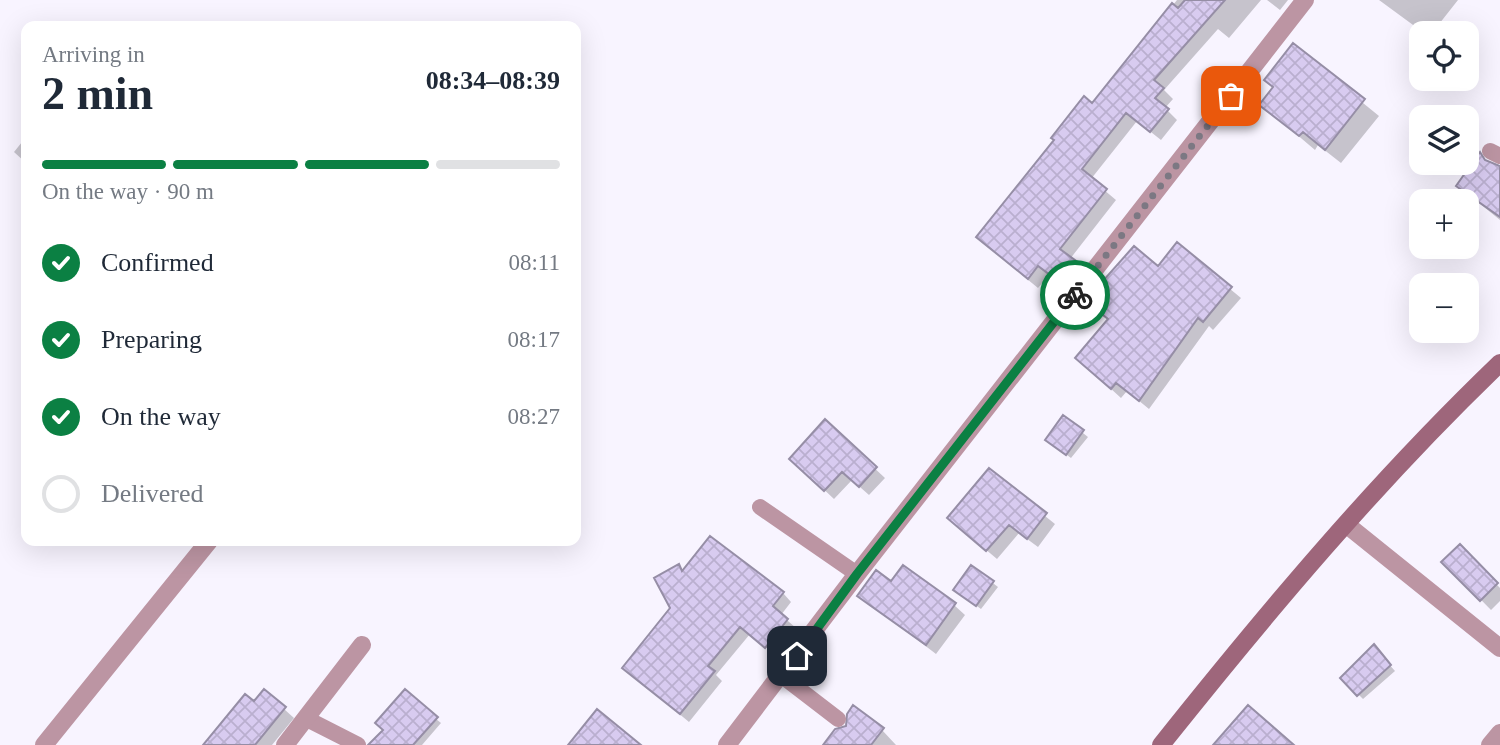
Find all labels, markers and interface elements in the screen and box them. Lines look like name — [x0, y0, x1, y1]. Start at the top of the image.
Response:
map controls — [1409, 21, 1479, 343]
button: locate — [1409, 21, 1479, 91]
text: Arriving in — [42, 42, 145, 67]
text: 08:34–08:39 — [426, 66, 560, 95]
pin — [1201, 66, 1261, 126]
text: 2 min — [42, 68, 153, 119]
icon: bag — [1212, 77, 1250, 115]
button: layers — [1409, 105, 1479, 175]
text: On the way · 90 m — [42, 179, 214, 204]
button: + — [1409, 189, 1479, 259]
icon: check — [42, 244, 80, 282]
text: Confirmed — [101, 248, 214, 277]
text: 08:11 — [508, 250, 560, 275]
courier — [1040, 260, 1110, 330]
button: − — [1409, 273, 1479, 343]
icon: bike — [1056, 276, 1094, 314]
icon: check — [42, 321, 80, 359]
text: Preparing — [101, 325, 202, 354]
text: 08:17 — [508, 327, 560, 352]
icon: check — [42, 398, 80, 436]
text: On the way — [101, 402, 221, 431]
text: 08:27 — [508, 404, 560, 429]
text: Delivered — [101, 479, 204, 508]
pin — [767, 626, 827, 686]
icon: home — [778, 637, 816, 675]

